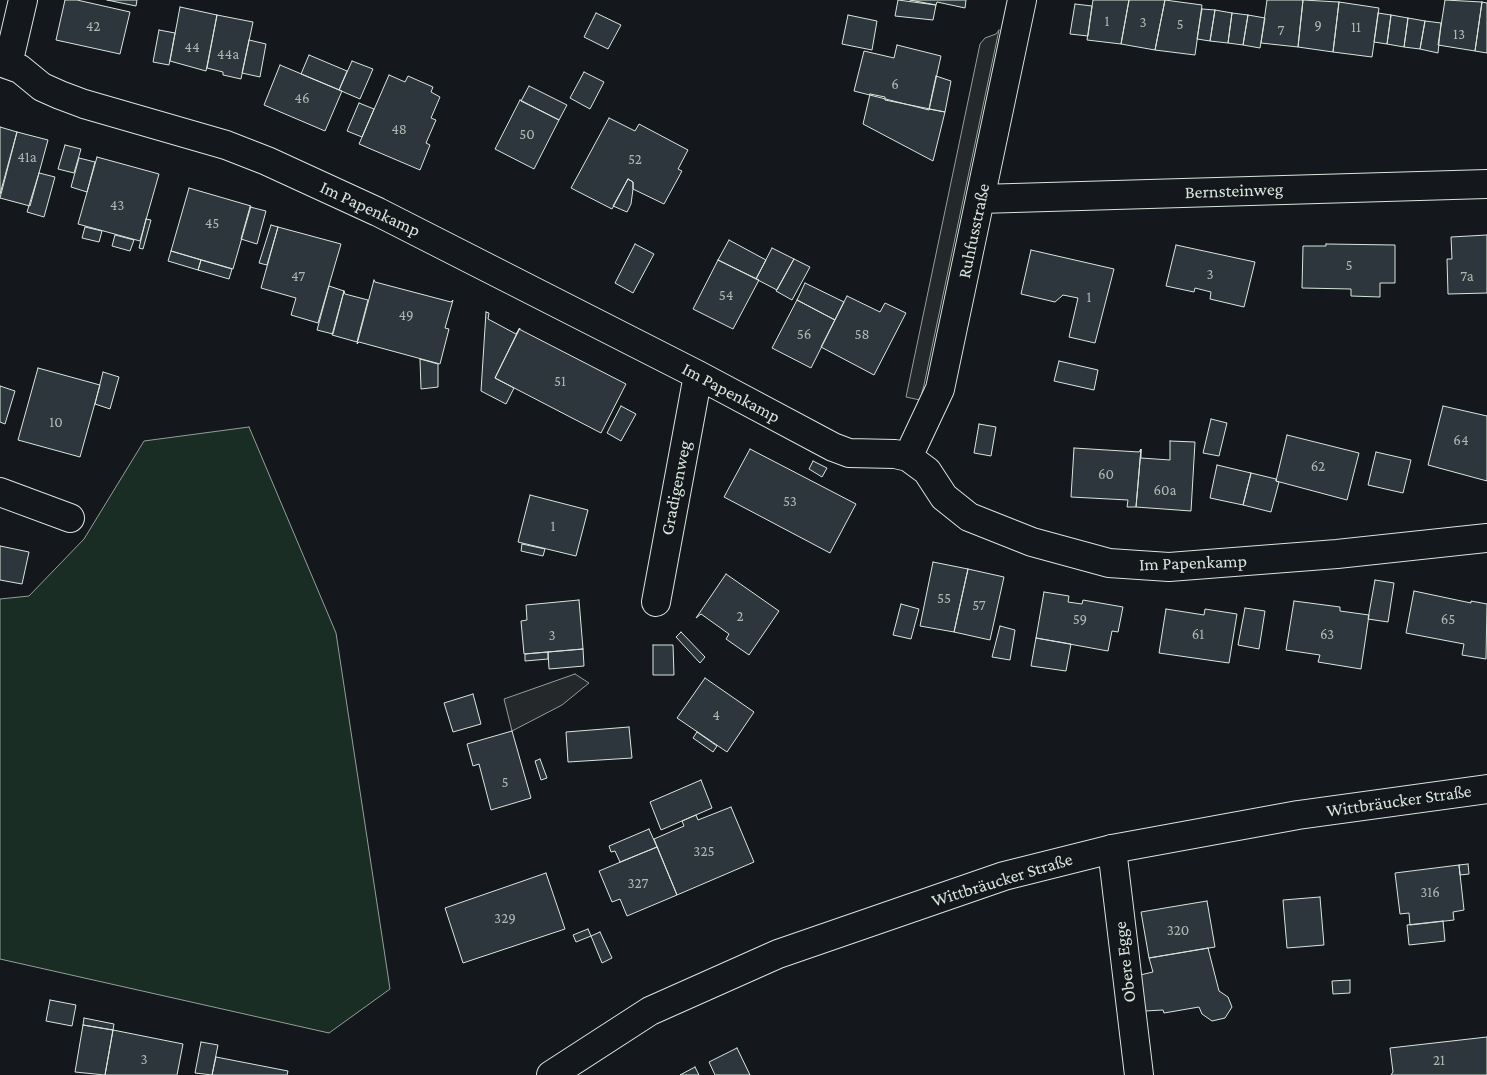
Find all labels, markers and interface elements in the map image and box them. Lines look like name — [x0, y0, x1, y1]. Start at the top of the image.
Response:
house number: 1 — [1105, 12, 1109, 30]
house number: 3 — [1139, 13, 1147, 31]
house number: 5 — [1176, 15, 1184, 33]
house number: 9 — [1314, 16, 1322, 34]
house number: 42 — [86, 17, 100, 35]
house number: 11 — [1351, 18, 1361, 36]
house number: 7 — [1278, 21, 1284, 39]
house number: 13 — [1453, 25, 1465, 43]
house number: 44 — [184, 38, 200, 56]
house number: 44a — [217, 45, 239, 63]
house number: 6 — [891, 75, 899, 93]
house number: 46 — [294, 89, 310, 107]
house number: 48 — [391, 120, 407, 138]
house number: 50 — [519, 125, 535, 143]
house number: 41a — [17, 148, 37, 166]
house number: 52 — [628, 150, 642, 168]
street label: Im Papenkamp — [316, 176, 424, 242]
street label: Bernsteinweg — [1184, 178, 1284, 204]
street label: Ruhfusstraße — [953, 182, 995, 280]
house number: 43 — [110, 196, 124, 214]
house number: 45 — [205, 214, 219, 232]
house number: 5 — [1345, 256, 1353, 274]
house number: 3 — [1206, 265, 1214, 283]
house number: 47 — [291, 267, 305, 285]
house number: 7a — [1460, 267, 1474, 285]
house number: 54 — [719, 286, 733, 304]
house number: 1 — [1087, 288, 1091, 306]
house number: 49 — [398, 306, 414, 324]
house number: 56 — [797, 325, 811, 343]
house number: 58 — [854, 325, 870, 343]
street label: Im Papenkamp — [678, 358, 784, 428]
house number: 51 — [554, 372, 566, 390]
house number: 10 — [49, 413, 63, 431]
house number: 64 — [1453, 431, 1469, 449]
street label: Gradigenweg — [656, 439, 696, 537]
house number: 62 — [1311, 457, 1325, 475]
house number: 60 — [1098, 465, 1114, 483]
house number: 60a — [1153, 481, 1177, 499]
house number: 53 — [783, 492, 797, 510]
house number: 1 — [551, 517, 555, 535]
street label: Im Papenkamp — [1139, 550, 1247, 576]
house number: 55 — [937, 589, 951, 607]
house number: 57 — [972, 596, 986, 614]
house number: 2 — [736, 607, 744, 625]
house number: 59 — [1073, 610, 1087, 628]
house number: 65 — [1441, 610, 1455, 628]
house number: 61 — [1192, 625, 1204, 643]
house number: 63 — [1320, 625, 1334, 643]
house number: 3 — [548, 626, 556, 644]
house number: 4 — [712, 706, 720, 724]
house number: 5 — [501, 773, 509, 791]
street label: Wittbräucker Straße — [1325, 780, 1473, 822]
house number: 325 — [693, 842, 715, 860]
street label: Wittbräucker Straße — [929, 848, 1075, 912]
house number: 327 — [628, 874, 648, 892]
house number: 316 — [1420, 883, 1440, 901]
house number: 329 — [494, 909, 516, 927]
street label: Obere Egge — [1109, 920, 1141, 1004]
house number: 320 — [1167, 921, 1189, 939]
house number: 3 — [140, 1050, 148, 1068]
house number: 21 — [1433, 1051, 1445, 1069]

